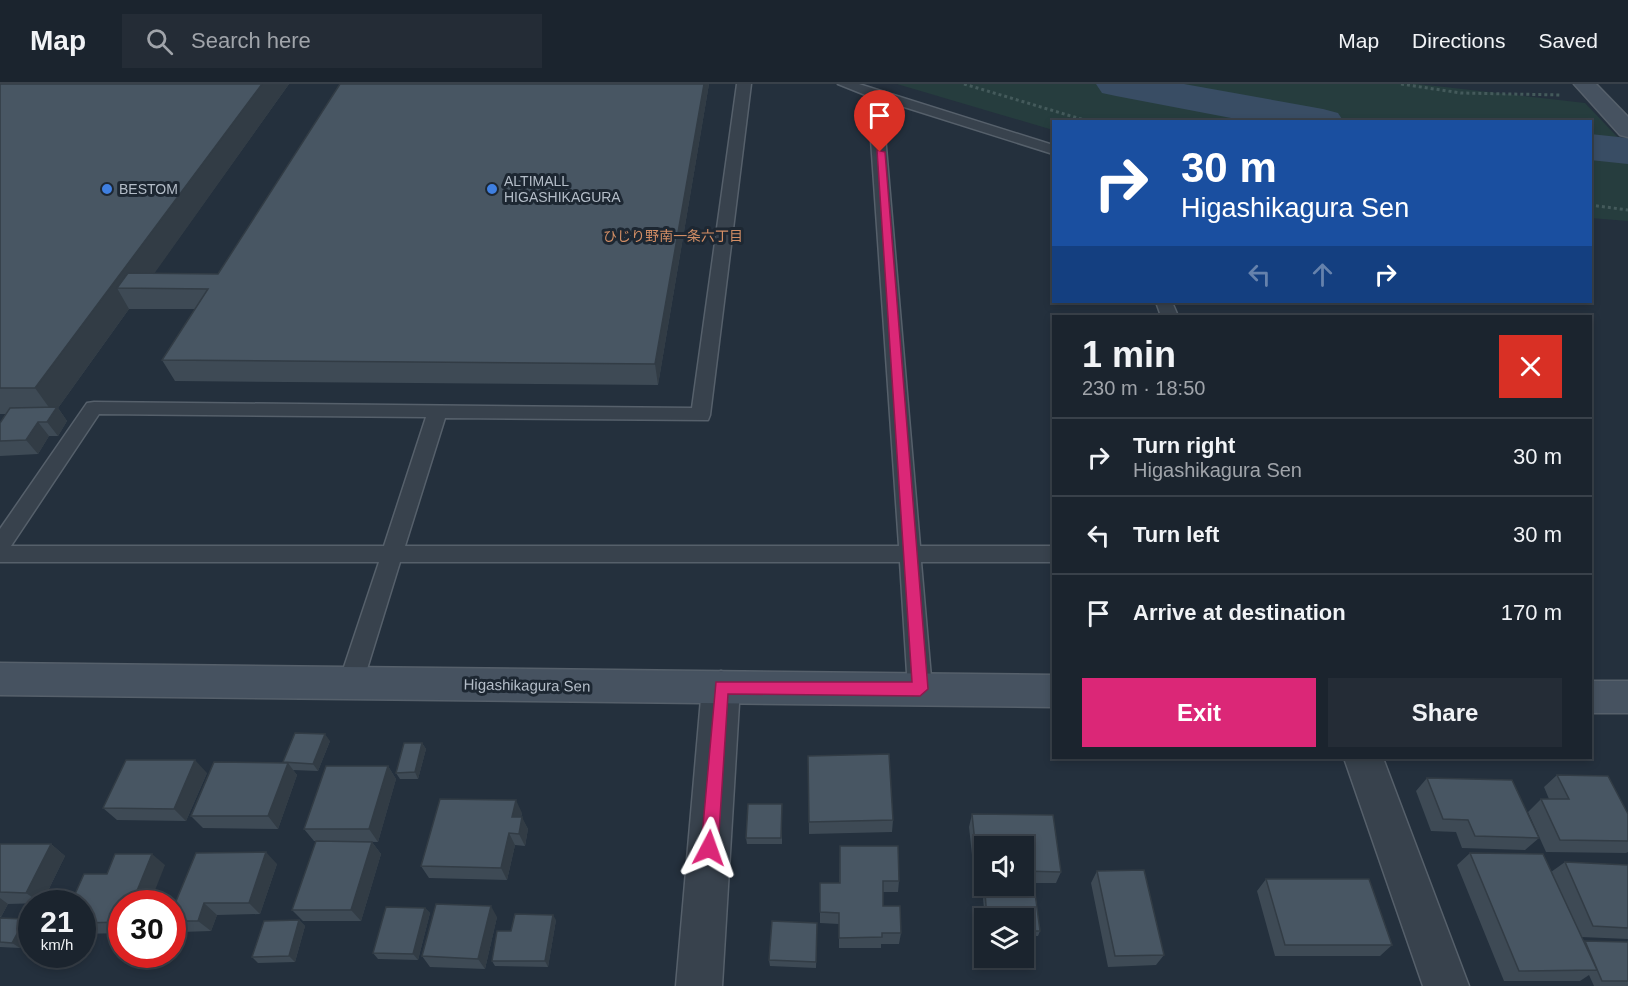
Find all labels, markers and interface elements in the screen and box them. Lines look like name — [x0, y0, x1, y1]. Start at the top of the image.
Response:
search box — [122, 14, 542, 68]
text: Map — [30, 25, 86, 56]
icon: search — [143, 25, 176, 58]
text: Search here — [191, 28, 311, 53]
text: Map — [1338, 29, 1379, 52]
text: Directions — [1412, 29, 1505, 52]
text: Saved — [1538, 29, 1598, 52]
pin — [854, 90, 905, 152]
icon: arrive — [863, 99, 896, 132]
icon: right — [1082, 144, 1160, 222]
text: 30 m — [1181, 144, 1277, 191]
place label: ALTIMALL HIGASHIKAGURA — [504, 173, 621, 205]
place label: BESTOM — [119, 181, 178, 197]
marker: BESTOM — [100, 182, 114, 196]
marker: ALTIMALL HIGASHIKAGURA — [485, 182, 499, 196]
text: Higashikagura Sen — [1181, 193, 1409, 223]
district label: ひじり野南一条六丁目 — [603, 228, 743, 244]
icon: left — [1243, 258, 1276, 291]
icon: ahead — [1306, 258, 1339, 291]
icon: right — [1369, 258, 1402, 291]
text: 1 min — [1082, 334, 1176, 375]
button: close — [1499, 335, 1562, 398]
text: 230 m · 18:50 — [1082, 377, 1205, 399]
text: Turn right — [1133, 433, 1235, 458]
icon: right — [1082, 441, 1115, 474]
text: 30 m — [1513, 444, 1562, 469]
text: Higashikagura Sen — [1133, 459, 1302, 481]
icon: left — [1082, 519, 1115, 552]
text: Turn left — [1133, 522, 1219, 547]
text: 30 m — [1513, 522, 1562, 547]
icon: arrive — [1082, 597, 1115, 630]
text: Arrive at destination — [1133, 600, 1346, 625]
text: 170 m — [1501, 600, 1562, 625]
street label: Higashikagura Sen — [463, 675, 591, 695]
button: Exit — [1082, 678, 1316, 747]
button: Share — [1328, 678, 1562, 747]
position arrow — [677, 816, 741, 880]
map controls — [974, 836, 1034, 968]
button: sound — [974, 836, 1034, 896]
speed limit sign: 30 — [108, 890, 186, 968]
text: 21 — [40, 905, 74, 938]
button: layers — [974, 908, 1034, 968]
text: km/h — [41, 936, 73, 953]

